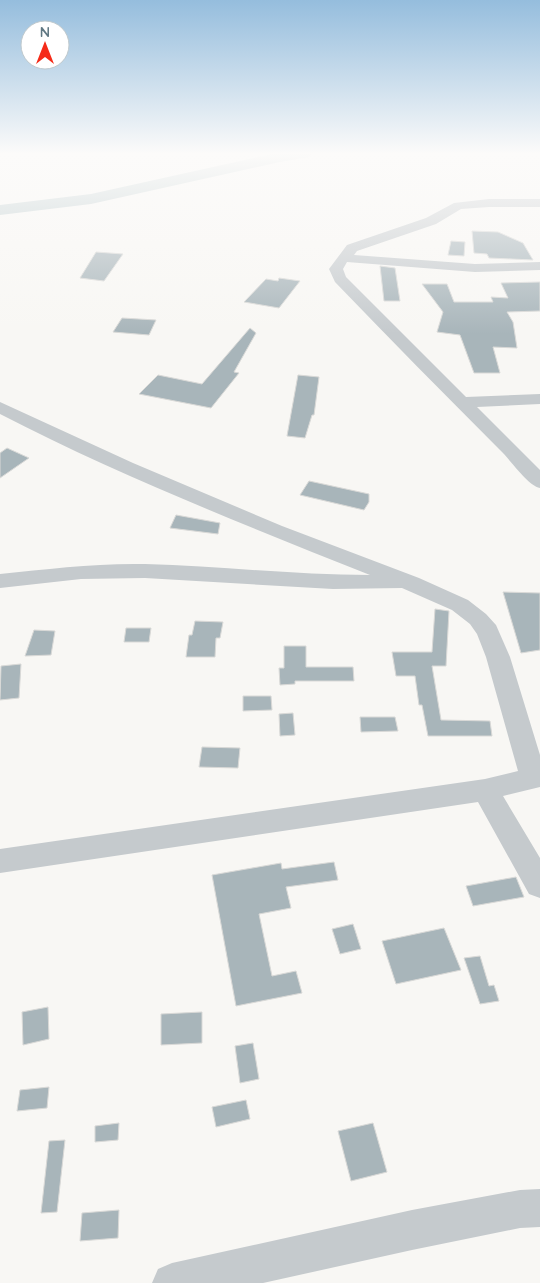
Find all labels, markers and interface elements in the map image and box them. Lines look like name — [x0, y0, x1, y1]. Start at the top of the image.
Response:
north arrow — [20, 20, 70, 70]
text: N — [40, 23, 50, 41]

